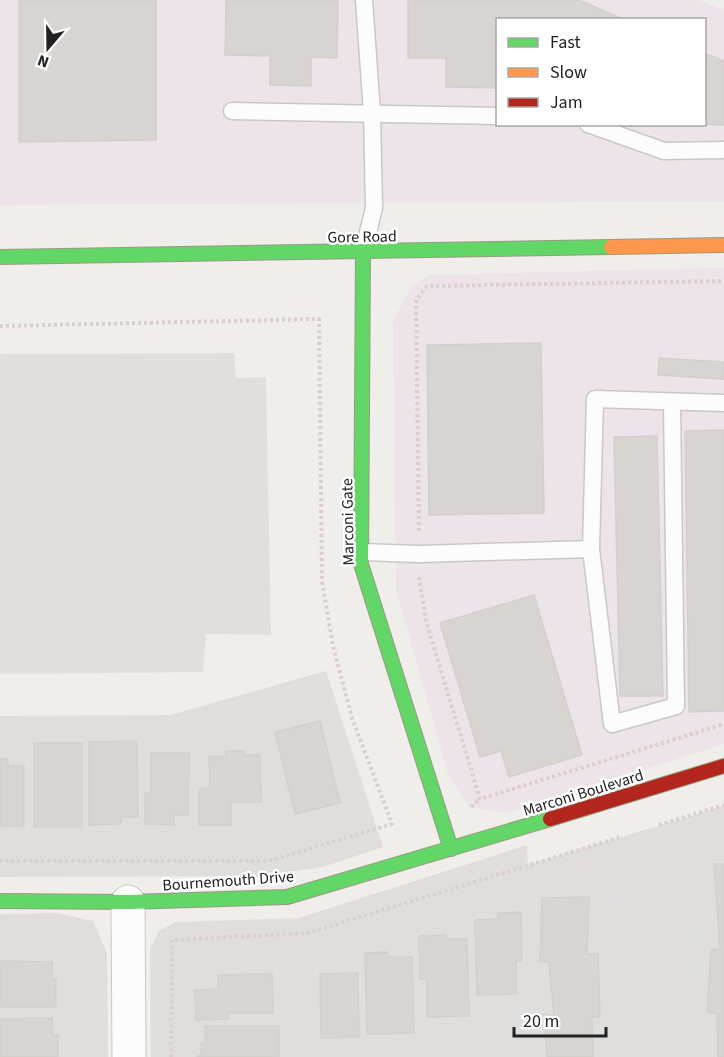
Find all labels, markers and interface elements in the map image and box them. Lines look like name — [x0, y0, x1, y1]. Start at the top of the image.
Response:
north arrow — [18, 18, 78, 78]
legend — [496, 18, 706, 126]
text: Fast — [550, 30, 581, 55]
text: N — [34, 49, 52, 73]
text: Slow — [550, 60, 587, 85]
text: Jam — [550, 90, 583, 115]
street label: Gore Road — [327, 225, 397, 249]
street label: Marconi Gate — [336, 478, 360, 566]
street label: Marconi Boulevard — [520, 764, 646, 822]
street label: Bournemouth Drive — [162, 865, 295, 897]
scale bar — [514, 1000, 606, 1038]
text: 20 m — [523, 1009, 559, 1034]

